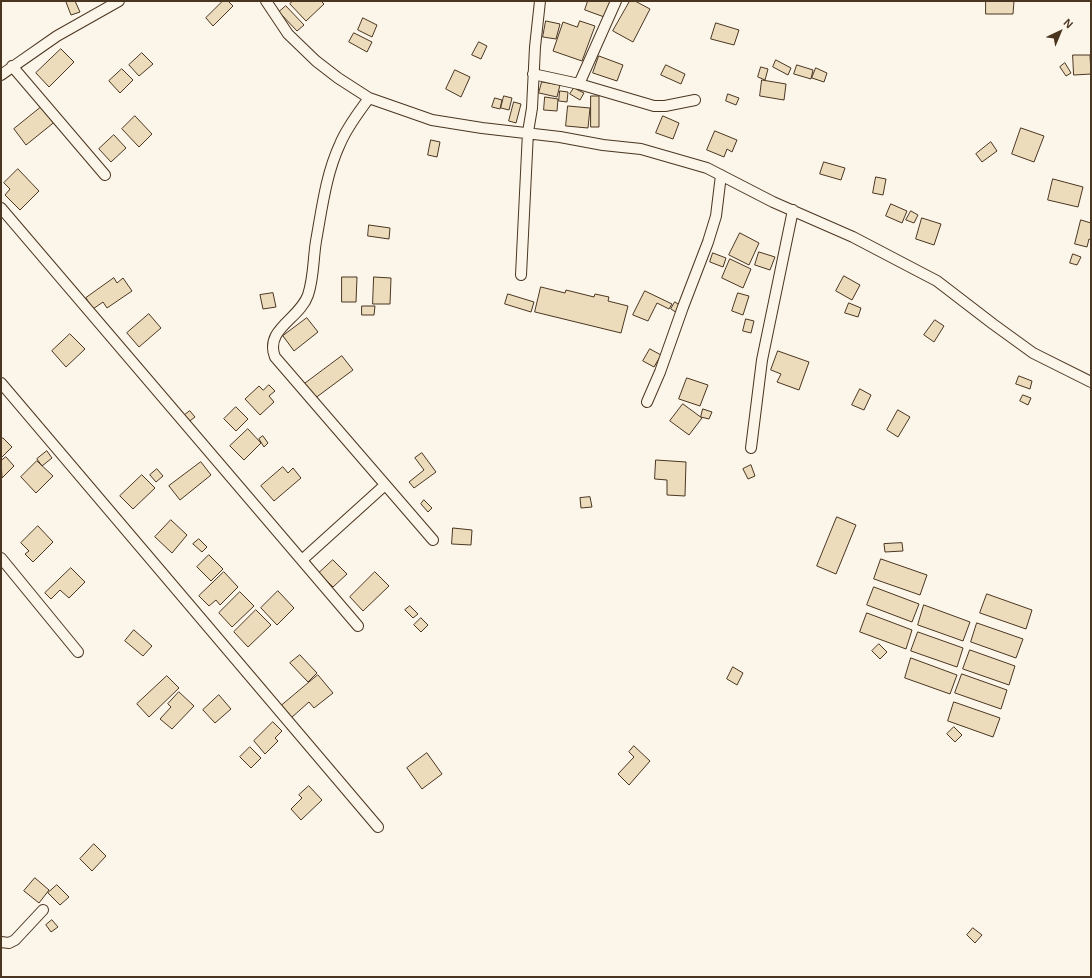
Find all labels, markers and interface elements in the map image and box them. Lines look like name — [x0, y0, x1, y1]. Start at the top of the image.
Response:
north arrow — [1040, 12, 1080, 52]
text: N — [1061, 16, 1075, 30]

